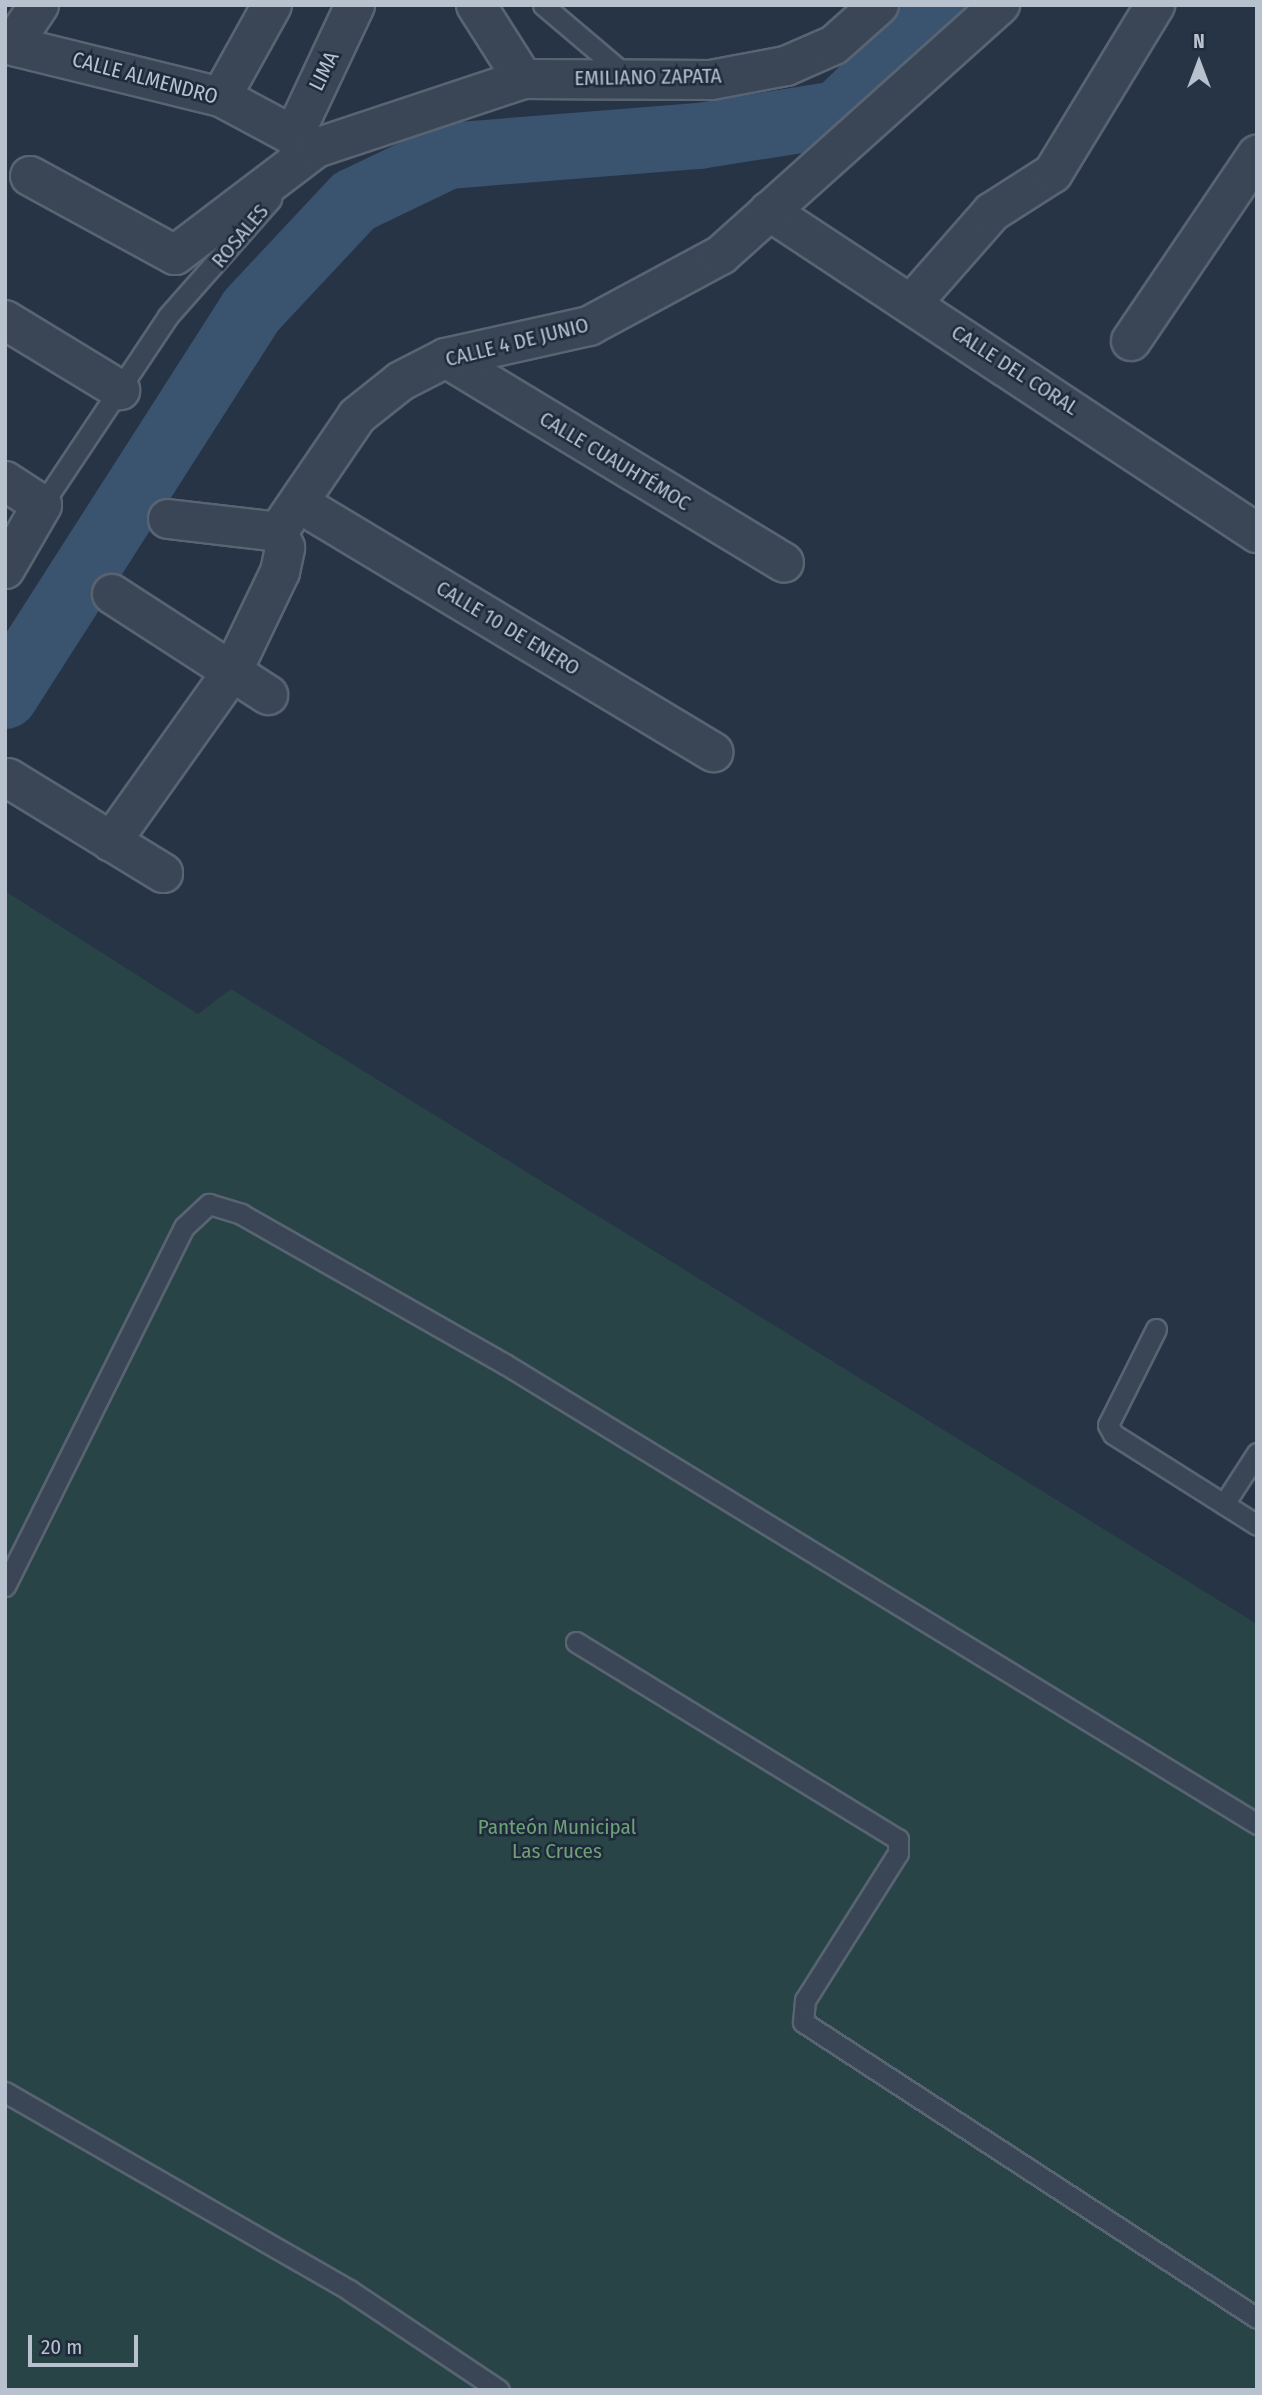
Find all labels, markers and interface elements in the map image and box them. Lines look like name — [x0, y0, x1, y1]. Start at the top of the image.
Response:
north arrow — [1164, 28, 1234, 98]
text: N — [1193, 30, 1205, 53]
street label: CALLE ALMENDRO — [70, 46, 220, 110]
street label: LIMA — [304, 47, 344, 95]
street label: EMILIANO ZAPATA — [574, 63, 722, 91]
street label: ROSALES — [206, 199, 274, 273]
street label: CALLE 4 DE JUNIO — [443, 312, 591, 372]
street label: CALLE DEL CORAL — [947, 320, 1083, 420]
street label: CALLE CUAUHTÉMOC — [535, 406, 695, 516]
street label: CALLE 10 DE ENERO — [432, 575, 584, 681]
park label: Panteón Municipal Las Cruces — [478, 1814, 636, 1864]
scale bar — [32, 2322, 142, 2366]
text: 20 m — [41, 2334, 82, 2360]

